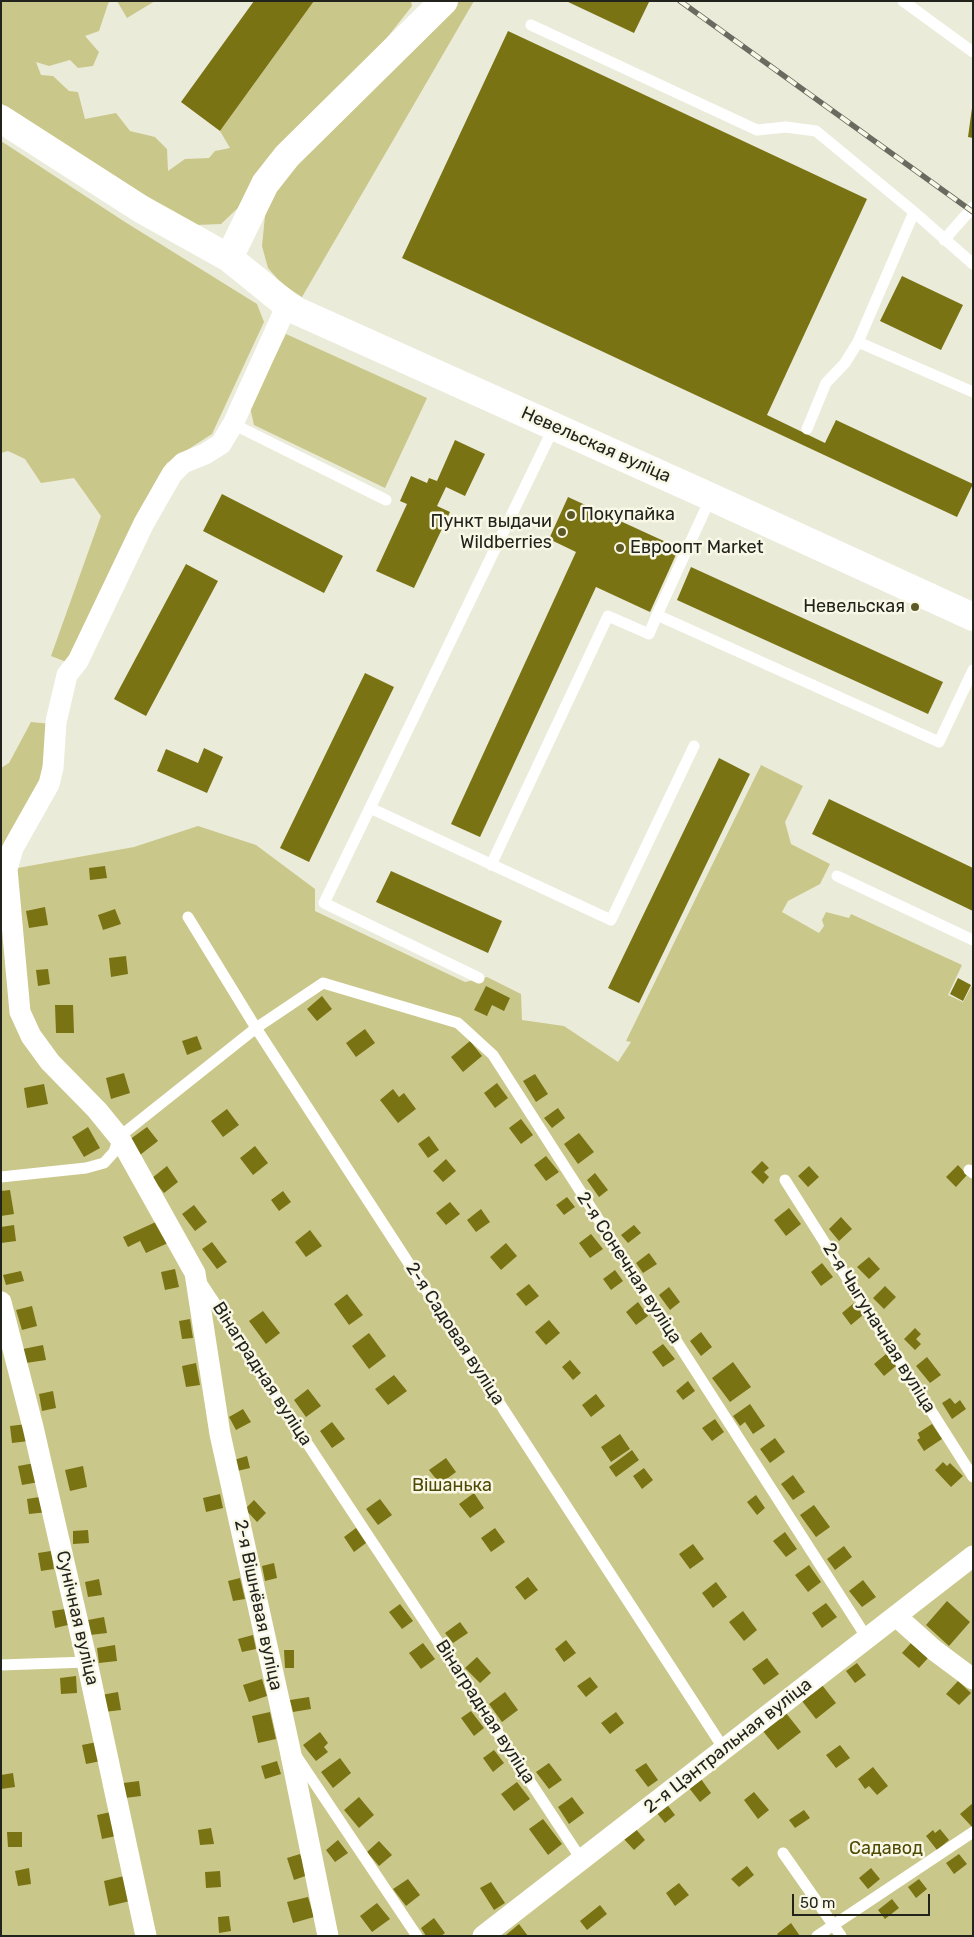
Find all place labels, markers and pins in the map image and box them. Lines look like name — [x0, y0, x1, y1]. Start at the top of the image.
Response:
place label: Покупайка — [581, 504, 675, 526]
marker: Покупайка — [565, 509, 577, 521]
place label: Пункт выдачи Wildberries — [431, 511, 552, 554]
marker: Пункт выдачи Wildberries — [556, 526, 568, 538]
place label: Евроопт Market — [630, 537, 764, 559]
marker: Евроопт Market — [614, 542, 626, 554]
place label: Невельская — [803, 596, 905, 618]
marker: Невельская — [909, 601, 921, 613]

